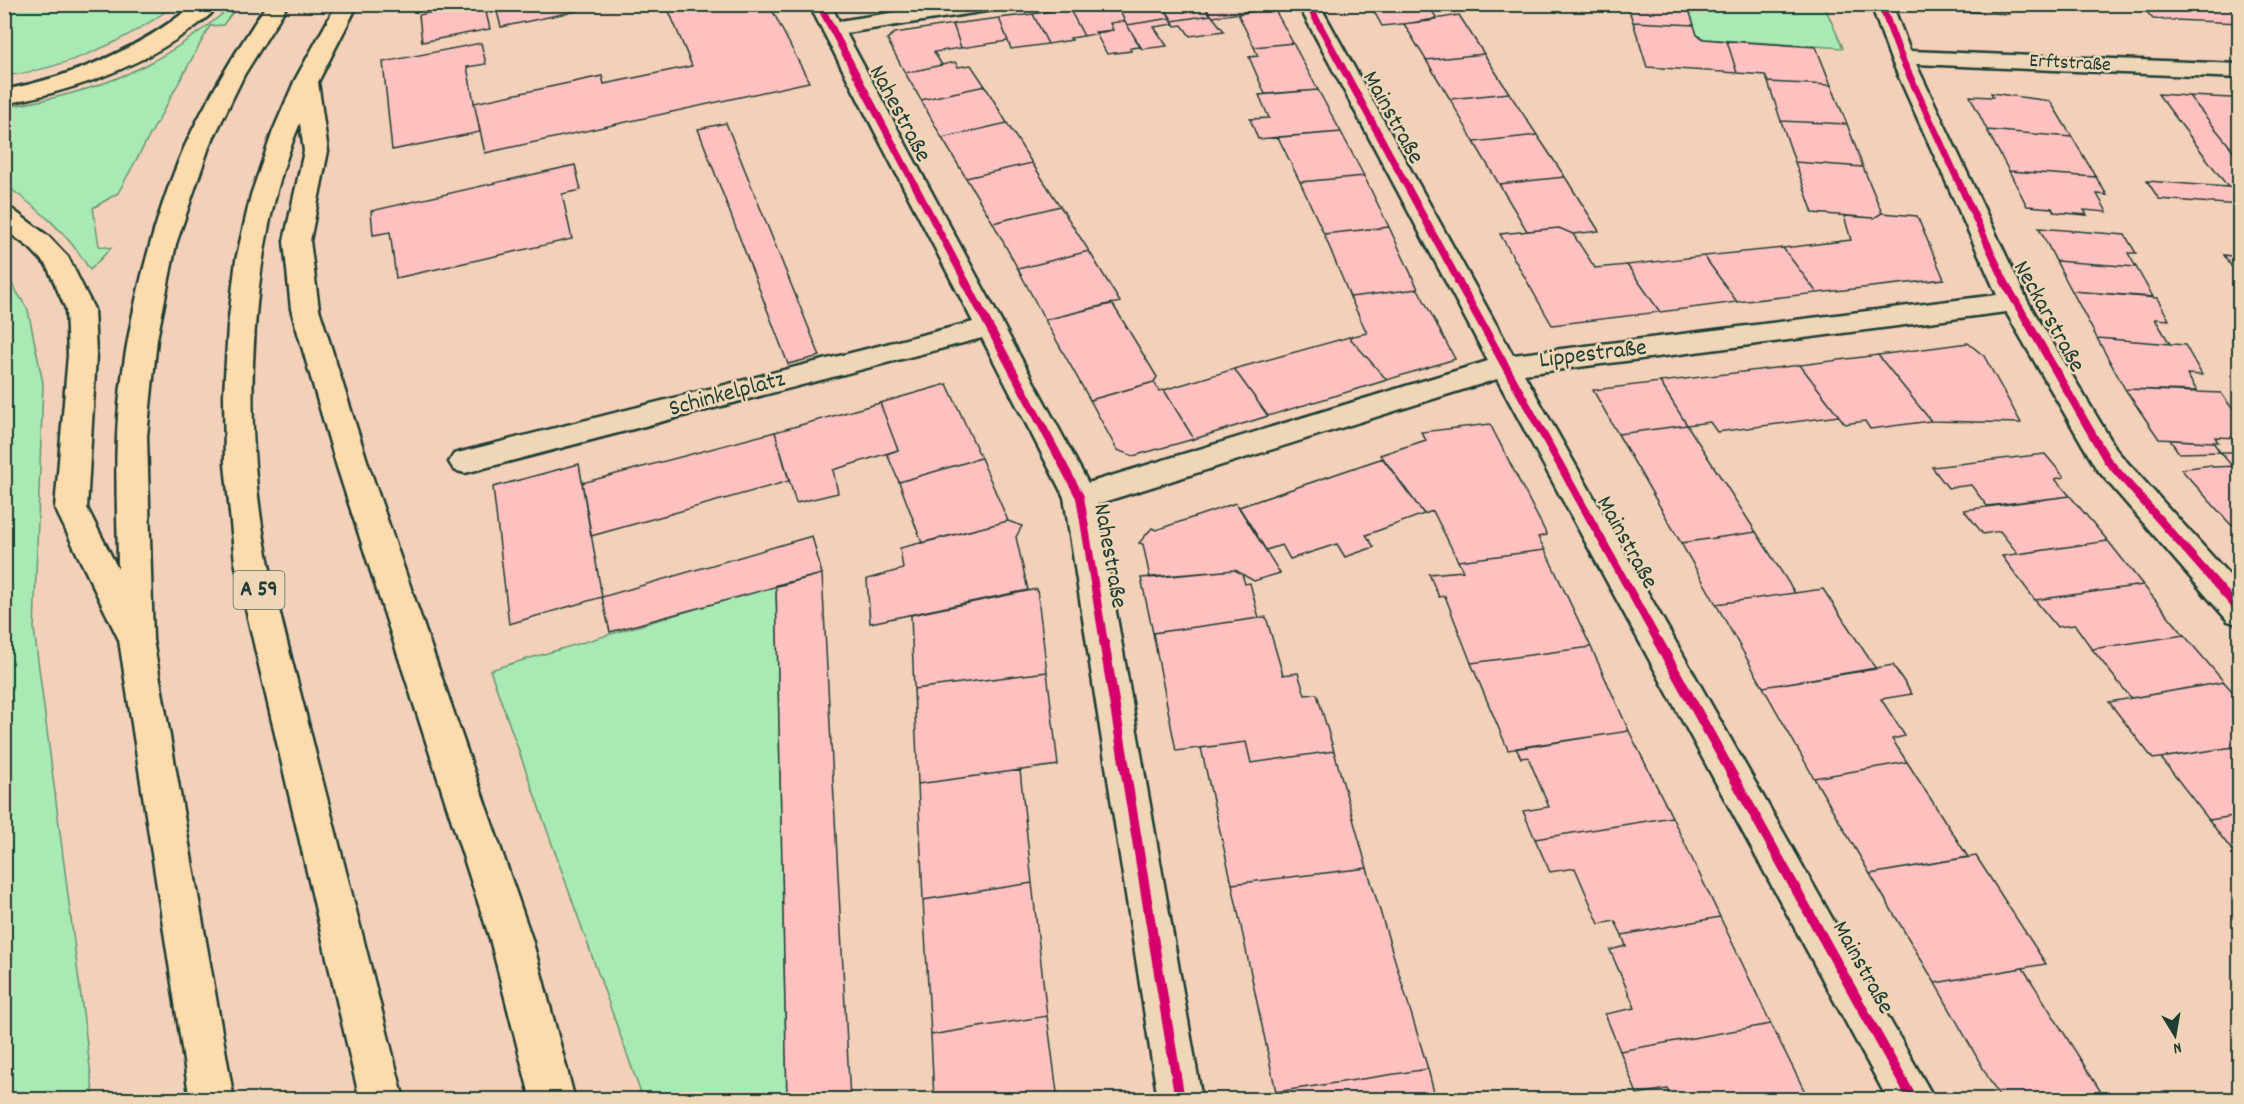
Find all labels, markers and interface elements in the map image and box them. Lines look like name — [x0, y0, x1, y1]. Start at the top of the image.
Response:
street label: Erftstraße — [2028, 48, 2112, 80]
street label: Nahestraße — [859, 59, 939, 169]
street label: Mainstraße — [1352, 65, 1432, 171]
street label: Neckarstraße — [2003, 255, 2093, 379]
street label: Lippestraße — [1537, 332, 1649, 378]
street label: Schinkelplatz — [665, 363, 789, 427]
street label: Mainstraße — [1586, 490, 1666, 596]
street label: Nahestraße — [1083, 501, 1135, 611]
road number: A 59 — [234, 571, 284, 609]
street label: Mainstraße — [1822, 915, 1902, 1021]
north arrow — [2145, 1005, 2205, 1065]
text: N — [2171, 1035, 2183, 1059]

